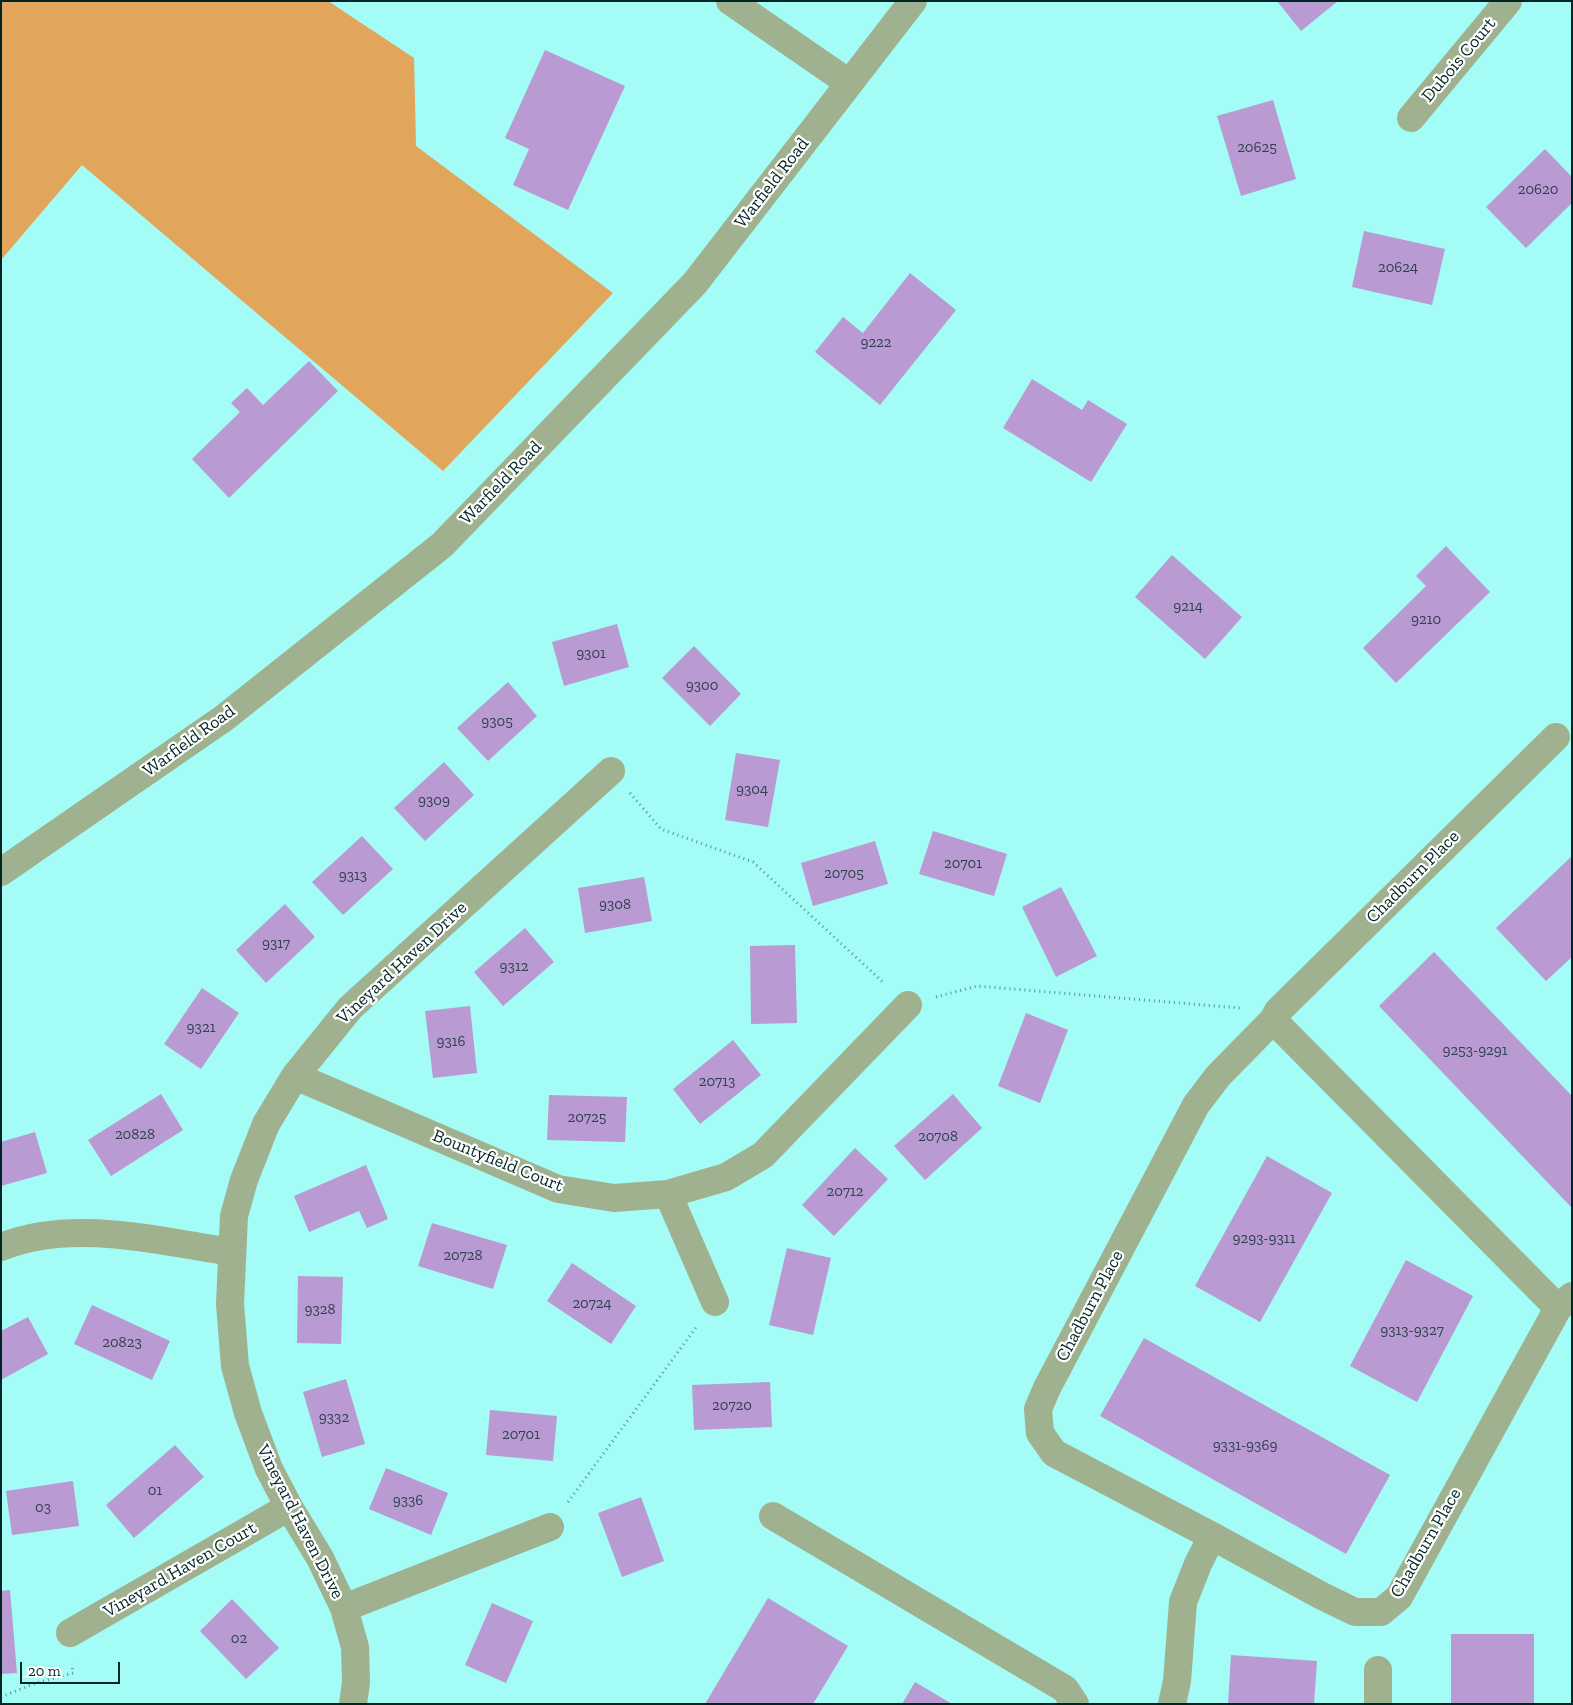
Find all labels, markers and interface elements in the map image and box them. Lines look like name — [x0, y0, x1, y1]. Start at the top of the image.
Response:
street label: Dubois Court — [1417, 13, 1501, 107]
street label: Warfield Road — [730, 134, 814, 232]
house number: 20625 — [1237, 139, 1277, 157]
house number: 20620 — [1518, 181, 1558, 199]
house number: 20624 — [1378, 259, 1418, 277]
house number: 9222 — [860, 334, 892, 352]
street label: Warfield Road — [456, 436, 546, 530]
house number: 9214 — [1173, 598, 1203, 616]
house number: 9210 — [1411, 611, 1441, 629]
house number: 9301 — [576, 645, 606, 663]
house number: 9300 — [686, 677, 718, 695]
street label: Warfield Road — [139, 700, 239, 782]
house number: 9305 — [481, 713, 513, 731]
house number: 9304 — [736, 781, 768, 799]
house number: 9309 — [418, 792, 450, 810]
street label: Chadburn Place — [1362, 826, 1464, 928]
house number: 20701 — [944, 855, 982, 873]
house number: 20705 — [824, 865, 864, 883]
house number: 9313 — [339, 867, 367, 885]
house number: 9308 — [599, 896, 631, 914]
street label: Vineyard Haven Drive — [332, 897, 472, 1029]
house number: 9317 — [262, 935, 290, 953]
house number: 9312 — [500, 958, 528, 976]
house number: 9321 — [187, 1019, 215, 1037]
house number: 9316 — [436, 1033, 466, 1051]
house number: 9253-9291 — [1442, 1042, 1508, 1060]
house number: 20713 — [699, 1073, 735, 1091]
house number: 20725 — [568, 1109, 606, 1127]
street label: Bountyfield Court — [429, 1125, 567, 1197]
house number: 20828 — [115, 1126, 155, 1144]
house number: 20708 — [918, 1128, 958, 1146]
house number: 20712 — [827, 1183, 863, 1201]
house number: 9293-9311 — [1233, 1230, 1295, 1248]
house number: 20728 — [443, 1247, 483, 1265]
street label: Chadburn Place — [1052, 1247, 1128, 1365]
house number: 20724 — [572, 1295, 612, 1313]
house number: 9328 — [304, 1301, 336, 1319]
house number: 9313-9327 — [1380, 1322, 1444, 1340]
house number: 20823 — [102, 1334, 142, 1352]
house number: 20720 — [712, 1397, 752, 1415]
house number: 9332 — [319, 1409, 349, 1427]
house number: 20701 — [502, 1426, 540, 1444]
house number: 9331-9369 — [1213, 1437, 1277, 1455]
street label: Vineyard Haven Drive — [252, 1441, 348, 1603]
house number: 01 — [148, 1482, 162, 1500]
street label: Chadburn Place — [1386, 1485, 1466, 1601]
house number: 9336 — [393, 1492, 423, 1510]
house number: 03 — [35, 1499, 51, 1517]
street label: Vineyard Haven Court — [100, 1517, 260, 1623]
house number: 02 — [231, 1630, 247, 1648]
scale bar — [22, 1652, 122, 1684]
text: 20 m — [28, 1662, 61, 1680]

